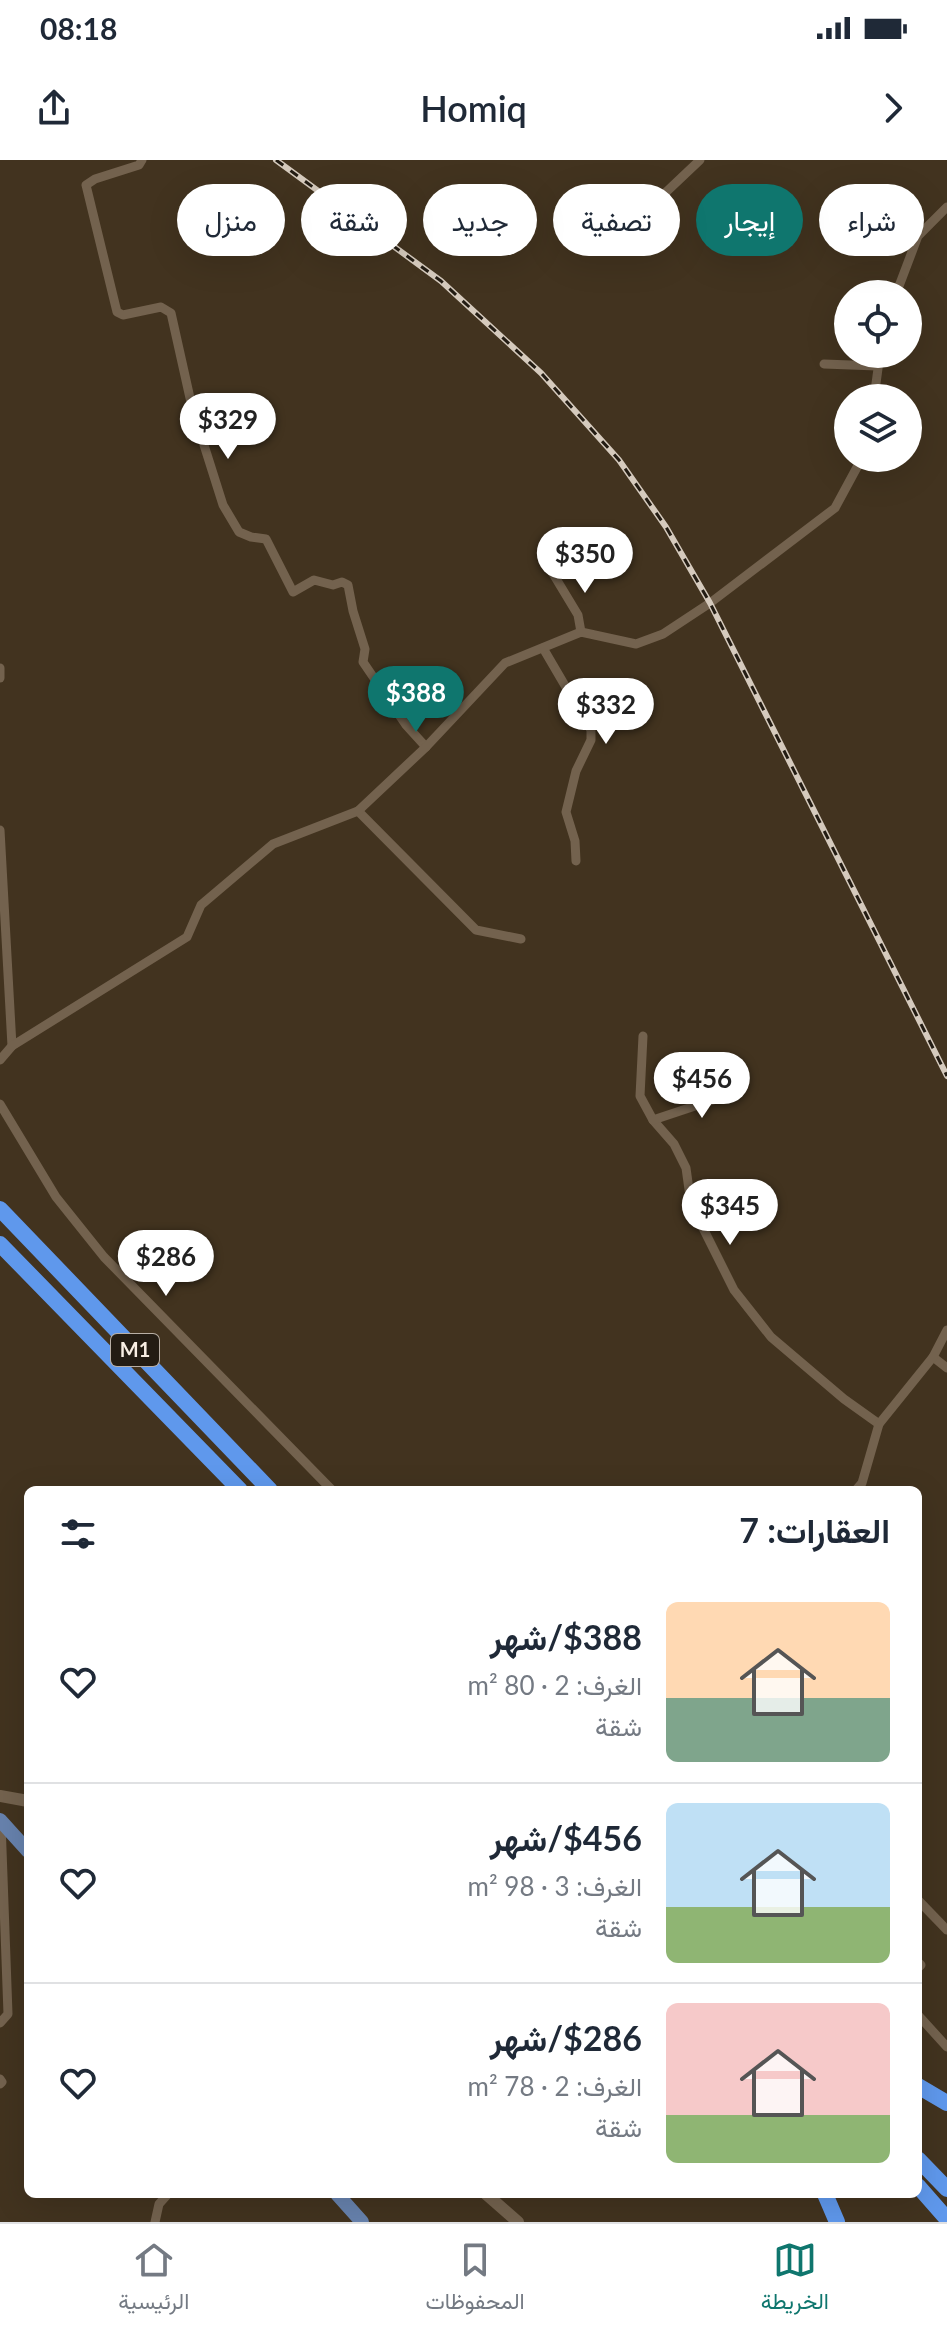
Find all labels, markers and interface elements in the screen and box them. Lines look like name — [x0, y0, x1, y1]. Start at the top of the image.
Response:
text: 08:18 — [40, 10, 117, 46]
icon: share — [32, 86, 76, 130]
text: Homiq — [420, 86, 527, 130]
icon: forward — [871, 86, 915, 130]
chip: منزل — [177, 184, 285, 256]
chip: شقة — [301, 184, 407, 256]
chip: جديد — [423, 184, 537, 256]
chip: تصفية — [553, 184, 680, 256]
chip: إيجار — [696, 184, 803, 256]
chip: شراء — [819, 184, 924, 256]
map controls — [834, 280, 922, 472]
button: locate — [834, 280, 922, 368]
button: layers — [834, 384, 922, 472]
pin: $329 — [181, 393, 275, 461]
text: $329 — [198, 403, 258, 435]
pin: $350 — [538, 527, 632, 595]
text: $350 — [555, 537, 615, 569]
pin: $388 — [369, 666, 463, 734]
text: $388 — [386, 676, 446, 708]
pin: $332 — [559, 678, 653, 746]
text: $332 — [576, 688, 636, 720]
pin: $456 — [655, 1052, 749, 1120]
text: $456 — [672, 1062, 732, 1094]
pin: $345 — [683, 1179, 777, 1247]
text: $345 — [700, 1189, 760, 1221]
pin: $286 — [119, 1230, 213, 1298]
text: $286 — [136, 1240, 196, 1272]
road number: M1 — [111, 1334, 159, 1366]
text: العقارات: 7 — [739, 1509, 890, 1550]
icon: filters — [56, 1512, 100, 1556]
text: $388/شهر — [490, 1616, 642, 1657]
icon: home — [730, 1634, 826, 1730]
icon: heart — [56, 1660, 100, 1704]
text: الغرف: 2 · 80 m² — [468, 1669, 642, 1701]
text: شقة — [595, 1710, 642, 1742]
text: $456/شهر — [490, 1817, 642, 1858]
icon: home — [730, 1835, 826, 1931]
icon: heart — [56, 1861, 100, 1905]
text: الغرف: 3 · 98 m² — [468, 1870, 642, 1902]
text: شقة — [595, 1911, 642, 1943]
text: $286/شهر — [490, 2017, 642, 2058]
icon: home — [730, 2035, 826, 2131]
icon: heart — [56, 2061, 100, 2105]
text: الغرف: 2 · 78 m² — [468, 2070, 642, 2102]
text: شقة — [595, 2111, 642, 2143]
tab: الرئيسية — [118, 2238, 189, 2321]
tab: المحفوظات — [426, 2238, 525, 2321]
tab: الخريطة — [761, 2238, 829, 2321]

